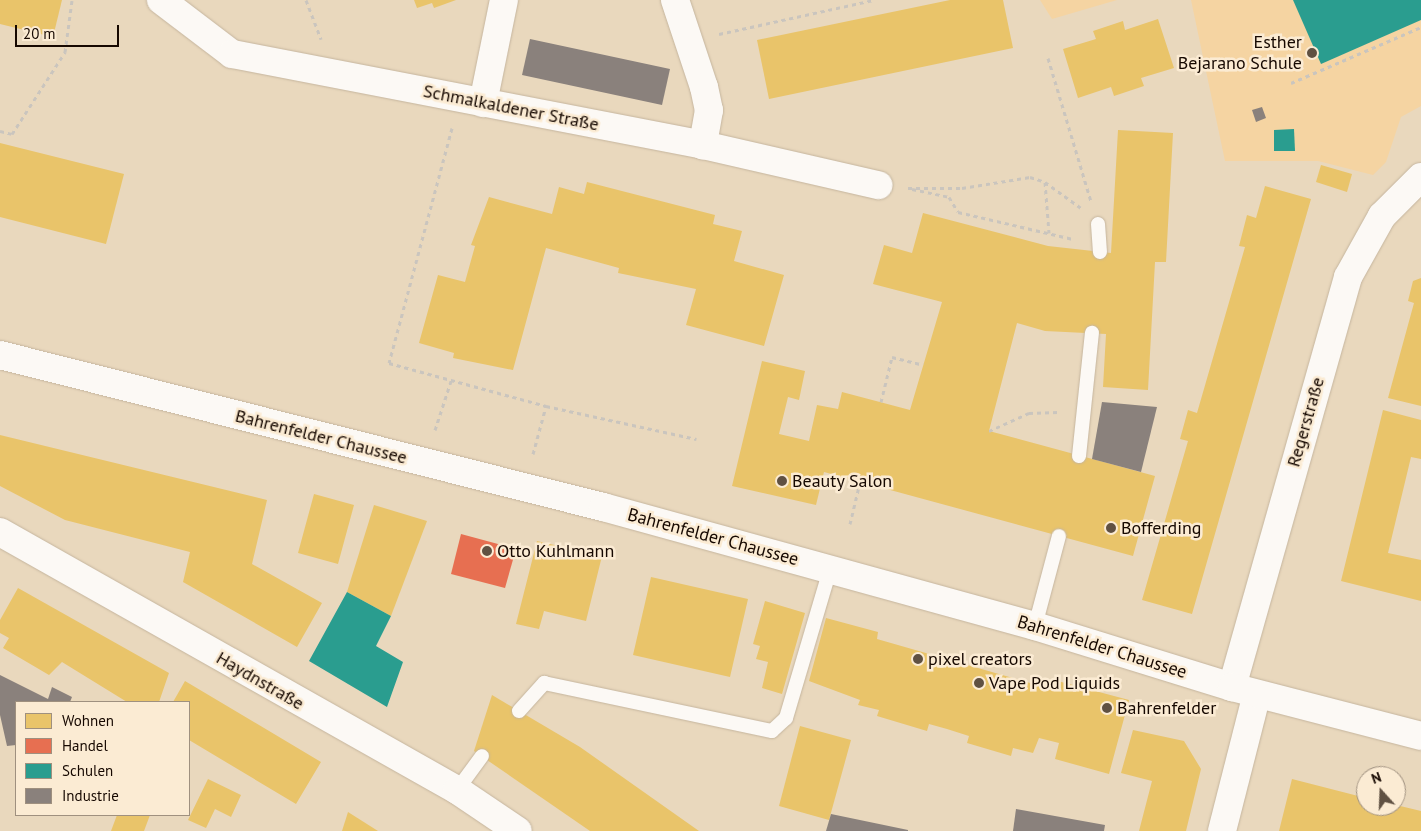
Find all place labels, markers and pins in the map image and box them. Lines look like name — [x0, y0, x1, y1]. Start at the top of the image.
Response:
place label: Esther Bejarano Schule — [1178, 32, 1302, 74]
marker: Esther Bejarano Schule — [1306, 47, 1318, 59]
place label: Beauty Salon — [792, 470, 893, 492]
marker: Beauty Salon — [776, 475, 788, 487]
place label: Bofferding — [1121, 517, 1202, 539]
marker: Bofferding — [1105, 522, 1117, 534]
place label: Otto Kuhlmann — [497, 540, 614, 562]
marker: Otto Kuhlmann — [481, 545, 493, 557]
place label: pixel creators — [928, 648, 1032, 670]
marker: pixel creators — [912, 653, 924, 665]
place label: Vape Pod Liquids — [989, 672, 1120, 694]
marker: Vape Pod Liquids — [973, 677, 985, 689]
place label: Bahrenfelder — [1117, 697, 1216, 719]
marker: Bahrenfelder — [1101, 702, 1113, 714]

